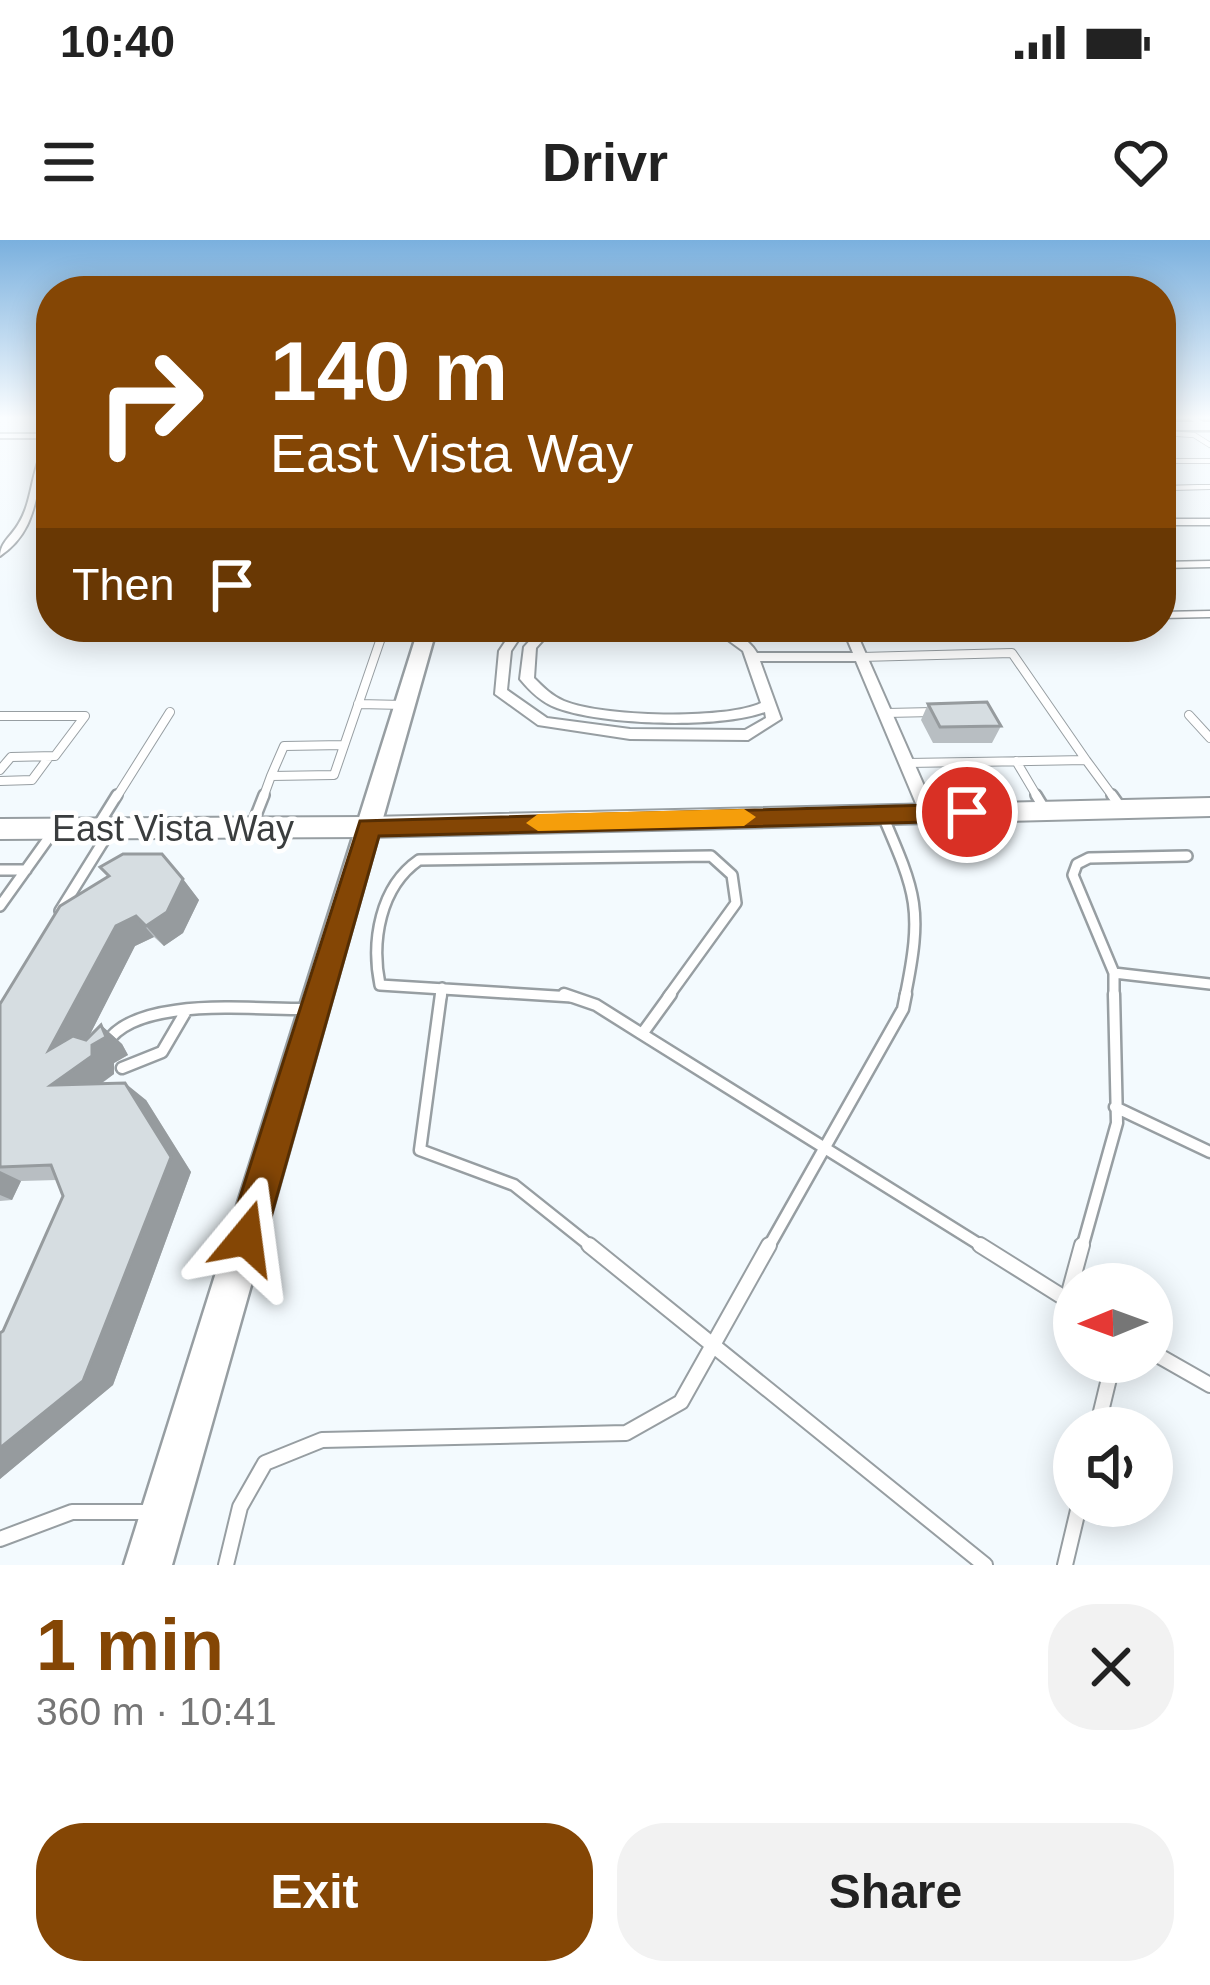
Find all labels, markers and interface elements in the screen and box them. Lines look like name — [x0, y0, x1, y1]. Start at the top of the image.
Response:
text: 10:40 — [60, 16, 175, 67]
icon: menu — [36, 129, 102, 195]
icon: heart — [1108, 129, 1174, 195]
text: Drivr — [542, 132, 668, 192]
icon: right — [72, 324, 228, 480]
text: 140 m — [270, 324, 508, 418]
text: East Vista Way — [270, 423, 633, 483]
icon: arrive — [199, 552, 265, 618]
text: Then — [72, 559, 175, 610]
pin — [916, 761, 1018, 863]
icon: arrive — [934, 779, 1000, 845]
street label: East Vista Way — [52, 808, 294, 849]
position arrow — [183, 1175, 309, 1301]
north arrow — [1053, 1263, 1173, 1383]
map controls — [1053, 1263, 1173, 1527]
button: sound — [1053, 1407, 1173, 1527]
button: close — [1048, 1604, 1174, 1730]
text: 1 min — [36, 1605, 224, 1685]
text: 360 m · 10:41 — [36, 1690, 277, 1733]
button: Exit — [36, 1823, 593, 1961]
button: Share — [617, 1823, 1174, 1961]

